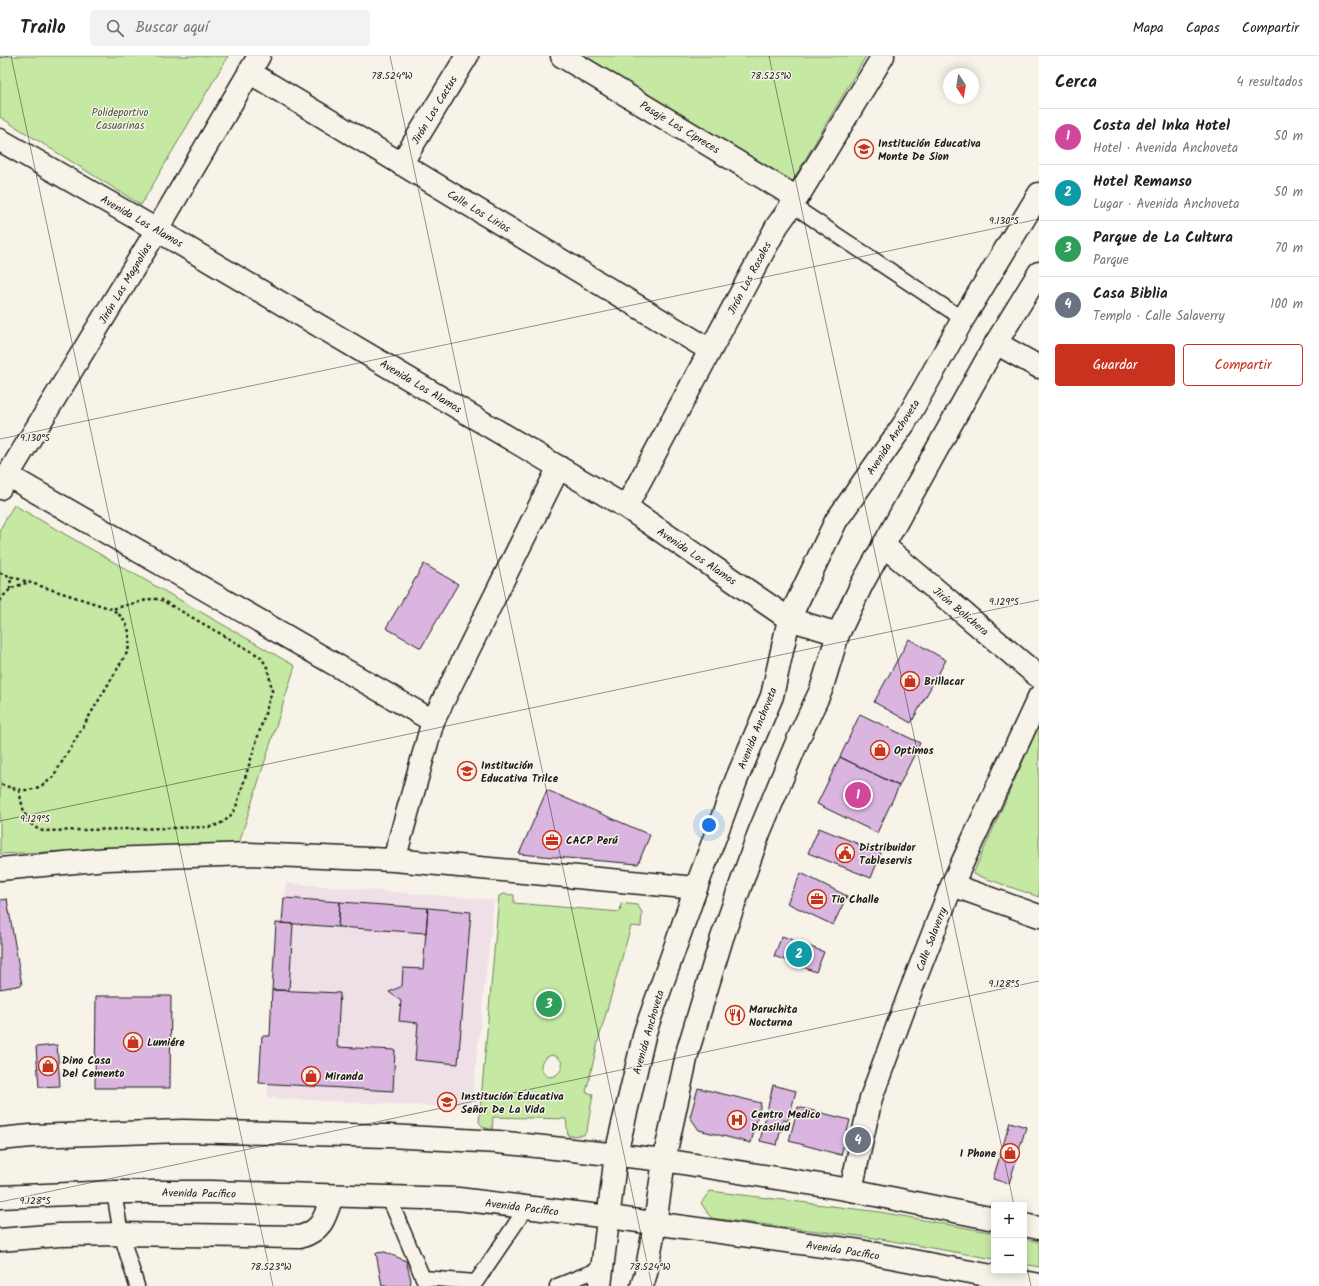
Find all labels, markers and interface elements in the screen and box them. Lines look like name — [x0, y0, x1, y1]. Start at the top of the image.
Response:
search box — [90, 10, 370, 46]
text: Trailo — [20, 13, 66, 43]
text: Buscar aquí — [136, 16, 208, 40]
icon: search — [104, 17, 126, 39]
text: Mapa — [1133, 17, 1164, 39]
text: Capas — [1186, 17, 1220, 39]
text: Compartir — [1242, 17, 1299, 39]
text: 78.524°W — [372, 68, 413, 84]
text: 78.525°W — [751, 68, 792, 84]
north arrow — [943, 68, 979, 104]
text: Cerca — [1055, 69, 1097, 96]
street label: Jirón Los Cactus — [407, 72, 463, 148]
text: 4 resultados — [1236, 72, 1303, 93]
street label: Pasaje Los Cipreces — [636, 97, 723, 159]
park label: Polideportivo Casuarinas — [91, 104, 149, 135]
text: Costa del Inka Hotel — [1093, 114, 1230, 138]
text: 1 — [1066, 126, 1070, 147]
text: 50 m — [1274, 126, 1303, 147]
place label: Institución Educativa Monte De Sion — [878, 135, 981, 166]
school or university icon: Institución Educativa Monte De Sion — [853, 138, 875, 160]
text: Hotel · Avenida Anchoveta — [1093, 138, 1238, 159]
text: Hotel Remanso — [1093, 170, 1192, 194]
text: 2 — [1064, 182, 1072, 203]
text: 50 m — [1274, 182, 1303, 203]
street label: Calle Los Lirios — [443, 186, 514, 238]
street label: Avenida Los Alamos — [97, 191, 186, 253]
text: Lugar · Avenida Anchoveta — [1093, 194, 1239, 215]
text: 9.130°S — [989, 213, 1020, 229]
text: Parque de La Cultura — [1093, 226, 1233, 250]
text: 3 — [1064, 238, 1072, 259]
text: 70 m — [1275, 238, 1303, 259]
street label: Jirón Las Magnolias — [94, 239, 157, 328]
street label: Jirón Los Rosales — [723, 239, 777, 318]
text: Parque — [1093, 250, 1129, 271]
text: Casa Biblia — [1093, 282, 1168, 306]
text: 4 — [1064, 294, 1072, 315]
text: 100 m — [1270, 294, 1303, 315]
text: Templo · Calle Salaverry — [1093, 306, 1225, 327]
button: Guardar — [1055, 344, 1175, 386]
button: Compartir — [1183, 344, 1303, 386]
street label: Avenida Los Alamos — [376, 355, 465, 419]
street label: Avenida Anchoveta — [863, 396, 925, 479]
text: 9.130°S — [20, 430, 51, 446]
street label: Avenida Los Alamos — [653, 523, 740, 590]
street label: Jirón Bolichera — [928, 583, 992, 641]
text: 9.129°S — [989, 594, 1020, 610]
shop icon: Brillacar — [899, 670, 921, 692]
place label: Brillacar — [924, 673, 965, 691]
street label: Avenida Anchoveta — [733, 685, 783, 772]
shop icon: Optimos — [869, 739, 891, 761]
place label: Optimos — [894, 742, 935, 760]
place label: Institución Educativa Trilce — [481, 757, 559, 788]
school or university icon: Institución Educativa Trilce — [456, 760, 478, 782]
pin: 1 — [845, 780, 871, 810]
text: 9.129°S — [20, 811, 51, 827]
your location — [699, 815, 719, 835]
office icon: CACP Perú — [541, 829, 563, 851]
place label: CACP Perú — [566, 832, 618, 850]
place label: Distribuidor Tableservis — [859, 839, 917, 870]
public building icon: Distribuidor Tableservis — [834, 842, 856, 864]
office icon: Tio Challe — [806, 888, 828, 910]
place label: Tio Challe — [831, 891, 880, 909]
street label: Calle Salaverry — [911, 904, 953, 974]
pin: 2 — [786, 939, 812, 969]
text: 9.128°S — [989, 976, 1020, 992]
street label: Avenida Anchoveta — [628, 988, 670, 1077]
pin: 3 — [536, 989, 562, 1019]
place label: Maruchita Nocturna — [749, 1001, 798, 1032]
restaurant icon: Maruchita Nocturna — [724, 1004, 746, 1026]
shop icon: Lumiére — [122, 1031, 144, 1053]
place label: Lumiére — [147, 1034, 185, 1052]
place label: Dino Casa Del Cemento — [62, 1052, 124, 1083]
shop icon: Dino Casa Del Cemento — [37, 1055, 59, 1077]
shop icon: Miranda — [300, 1065, 322, 1087]
place label: Miranda — [325, 1068, 364, 1086]
place label: Institución Educativa Señor De La Vida — [461, 1088, 564, 1119]
school or university icon: Institución Educativa Señor De La Vida — [436, 1091, 458, 1113]
place label: Centro Medico Drasilud — [751, 1106, 820, 1137]
hospital icon: Centro Medico Drasilud — [726, 1109, 748, 1131]
pin: 4 — [845, 1125, 871, 1155]
shop icon: I Phone — [999, 1142, 1021, 1164]
place label: I Phone — [960, 1145, 997, 1163]
street label: Avenida Pacífico — [162, 1184, 236, 1204]
text: 9.128°S — [20, 1193, 51, 1209]
street label: Avenida Pacífico — [484, 1195, 560, 1221]
map controls — [991, 1202, 1027, 1274]
button: + — [991, 1202, 1027, 1238]
street label: Avenida Pacífico — [805, 1236, 881, 1266]
button: − — [991, 1238, 1027, 1274]
text: 78.523°W — [250, 1259, 292, 1275]
text: 78.524°W — [630, 1259, 671, 1275]

